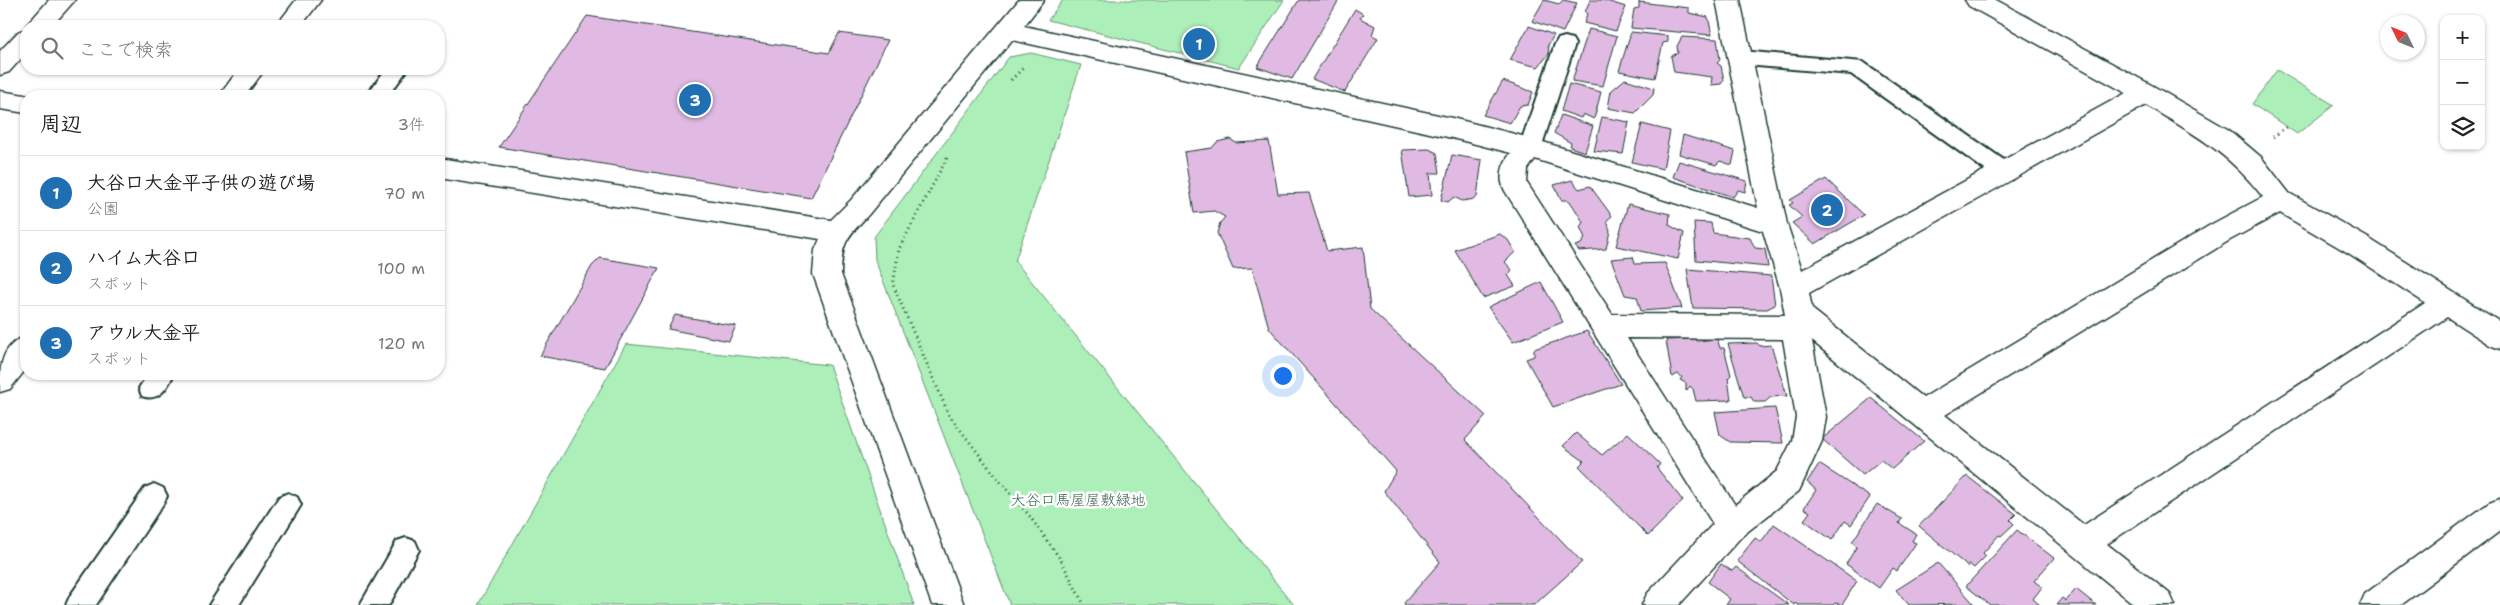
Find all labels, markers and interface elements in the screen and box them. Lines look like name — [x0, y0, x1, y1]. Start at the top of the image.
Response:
north arrow — [2380, 15, 2425, 60]
map controls — [2440, 15, 2485, 150]
button: + — [2440, 15, 2485, 60]
search box — [20, 20, 445, 75]
pin: 1 — [1183, 25, 1215, 63]
icon: search — [38, 34, 66, 62]
text: ここで検索 — [78, 37, 173, 62]
button: − — [2440, 60, 2485, 105]
pin: 3 — [679, 81, 711, 119]
button: layers — [2440, 105, 2485, 150]
text: 周辺 — [40, 110, 82, 138]
text: 3件 — [398, 114, 425, 135]
text: 大谷口大金平子供の遊び場 — [87, 170, 315, 195]
text: 1 — [52, 183, 60, 204]
text: 70 m — [384, 183, 425, 204]
pin: 2 — [1811, 191, 1843, 229]
text: 公園 — [87, 198, 119, 219]
text: ハイム大谷口 — [87, 245, 200, 270]
text: 2 — [50, 258, 62, 279]
text: 100 m — [377, 258, 425, 279]
text: スポット — [87, 273, 151, 294]
text: アウル大金平 — [87, 320, 200, 345]
text: 3 — [50, 333, 62, 354]
text: 120 m — [378, 333, 425, 354]
text: スポット — [87, 348, 151, 369]
your location — [1270, 363, 1296, 389]
park label: 大谷口馬屋屋敷緑地 — [1010, 490, 1146, 510]

